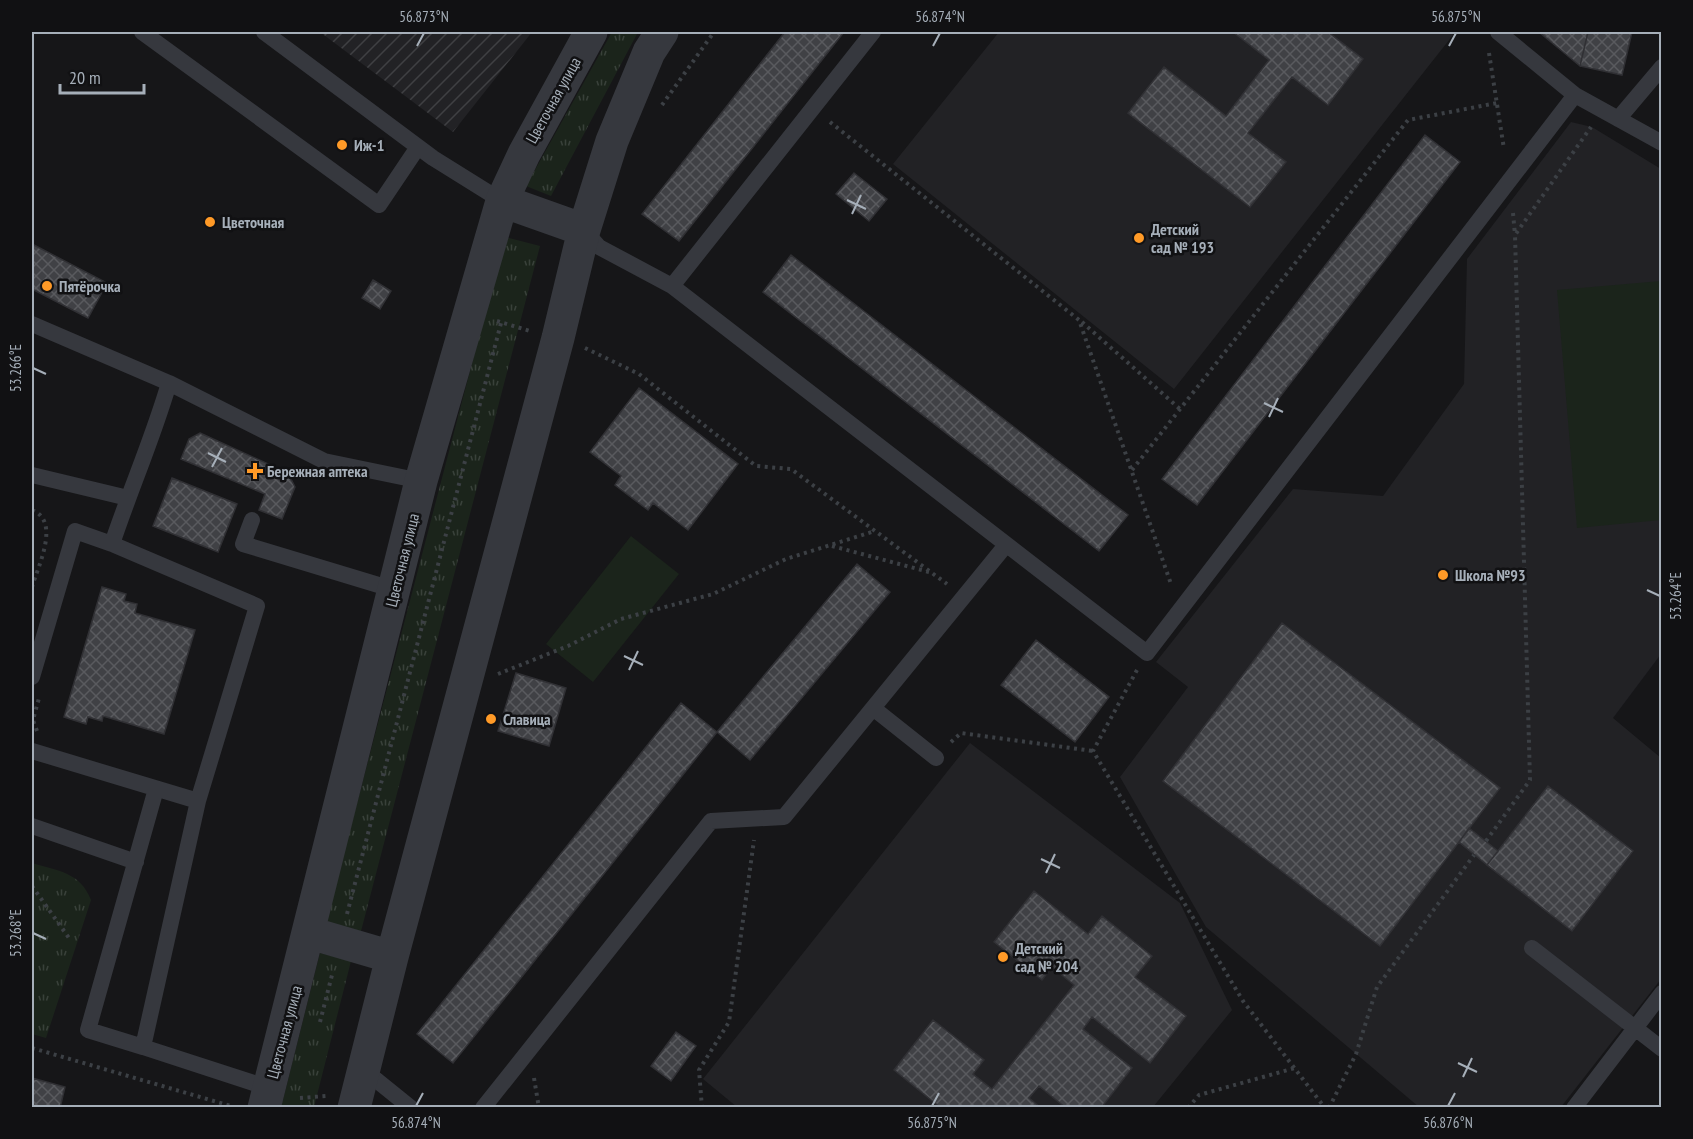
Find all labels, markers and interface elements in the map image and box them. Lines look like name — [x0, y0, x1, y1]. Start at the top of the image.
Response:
text: 56.873°N — [399, 7, 449, 26]
text: 56.874°N — [915, 7, 965, 26]
text: 56.875°N — [1431, 7, 1481, 26]
street label: Цветочная улица — [521, 53, 585, 147]
scale bar — [60, 57, 144, 95]
text: 20 m — [69, 66, 101, 89]
place label: Иж-1 — [354, 135, 384, 155]
marker: Иж-1 — [335, 138, 349, 152]
place label: Цветочная — [222, 212, 285, 232]
marker: Цветочная — [203, 215, 217, 229]
place label: Детский сад № 193 — [1151, 219, 1214, 257]
marker: Детский сад № 193 — [1132, 231, 1146, 245]
place label: Пятёрочка — [59, 276, 121, 296]
marker: Пятёрочка — [40, 279, 54, 293]
text: 53.266°E — [6, 344, 25, 392]
place label: Бережная аптека — [267, 461, 368, 481]
marker: Бережная аптека — [248, 464, 262, 478]
street label: Цветочная улица — [381, 511, 423, 609]
place label: Школа №93 — [1455, 565, 1526, 585]
marker: Школа №93 — [1436, 568, 1450, 582]
text: 53.264°E — [1666, 572, 1685, 620]
place label: Славица — [503, 709, 551, 729]
marker: Славица — [484, 712, 498, 726]
text: 53.268°E — [6, 909, 25, 957]
place label: Детский сад № 204 — [1015, 938, 1078, 976]
marker: Детский сад № 204 — [996, 950, 1010, 964]
street label: Цветочная улица — [262, 983, 306, 1081]
text: 56.874°N — [391, 1113, 441, 1132]
text: 56.875°N — [907, 1113, 957, 1132]
text: 56.876°N — [1423, 1113, 1473, 1132]

